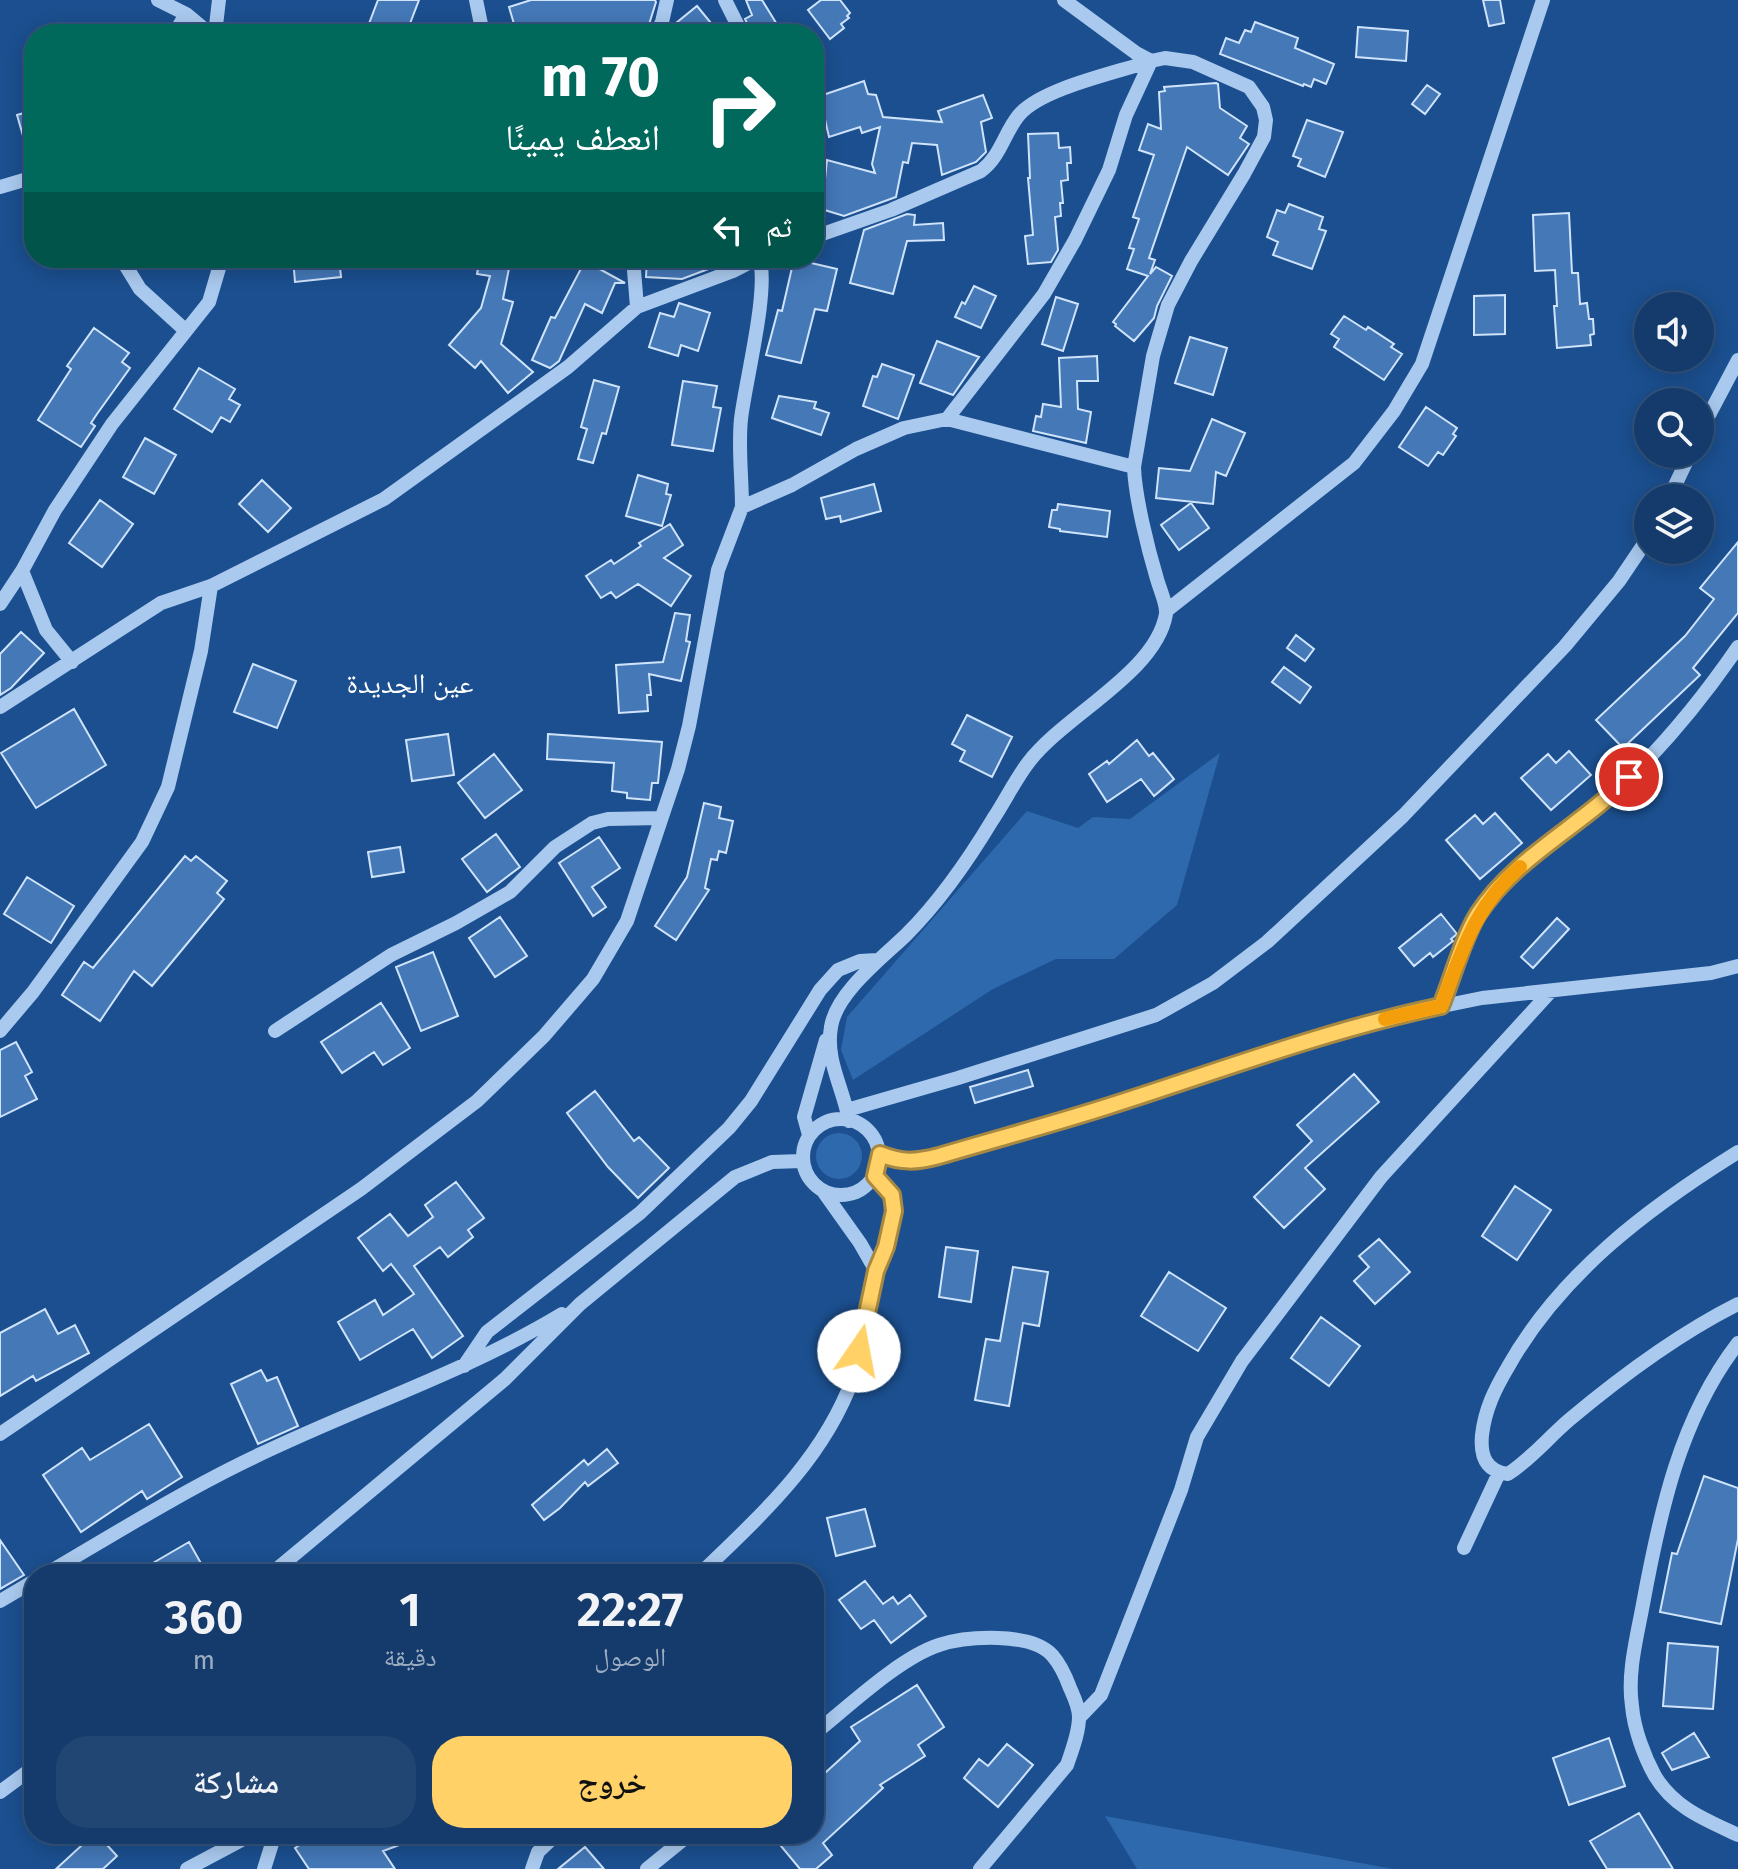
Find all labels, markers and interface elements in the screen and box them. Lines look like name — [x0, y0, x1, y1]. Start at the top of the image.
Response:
text: 70 m — [541, 44, 660, 111]
icon: right — [688, 56, 792, 160]
text: انعطف يمينًا — [505, 116, 660, 160]
icon: left — [706, 208, 750, 252]
text: ثم — [766, 209, 792, 245]
map controls — [1634, 292, 1714, 564]
button: sound — [1634, 292, 1714, 372]
button: search — [1634, 388, 1714, 468]
button: layers — [1634, 484, 1714, 564]
district label: عين الجديدة — [347, 667, 473, 701]
pin — [1595, 743, 1663, 811]
icon: arrive — [1607, 755, 1651, 799]
position arrow — [817, 1309, 901, 1393]
text: 1 — [399, 1581, 421, 1639]
text: 22:27 — [577, 1581, 684, 1639]
text: 360 — [164, 1588, 243, 1646]
text: دقيقة — [384, 1642, 437, 1673]
text: الوصول — [594, 1642, 666, 1673]
text: m — [193, 1645, 215, 1676]
button: مشاركة — [56, 1736, 416, 1828]
button: خروج — [432, 1736, 792, 1828]

